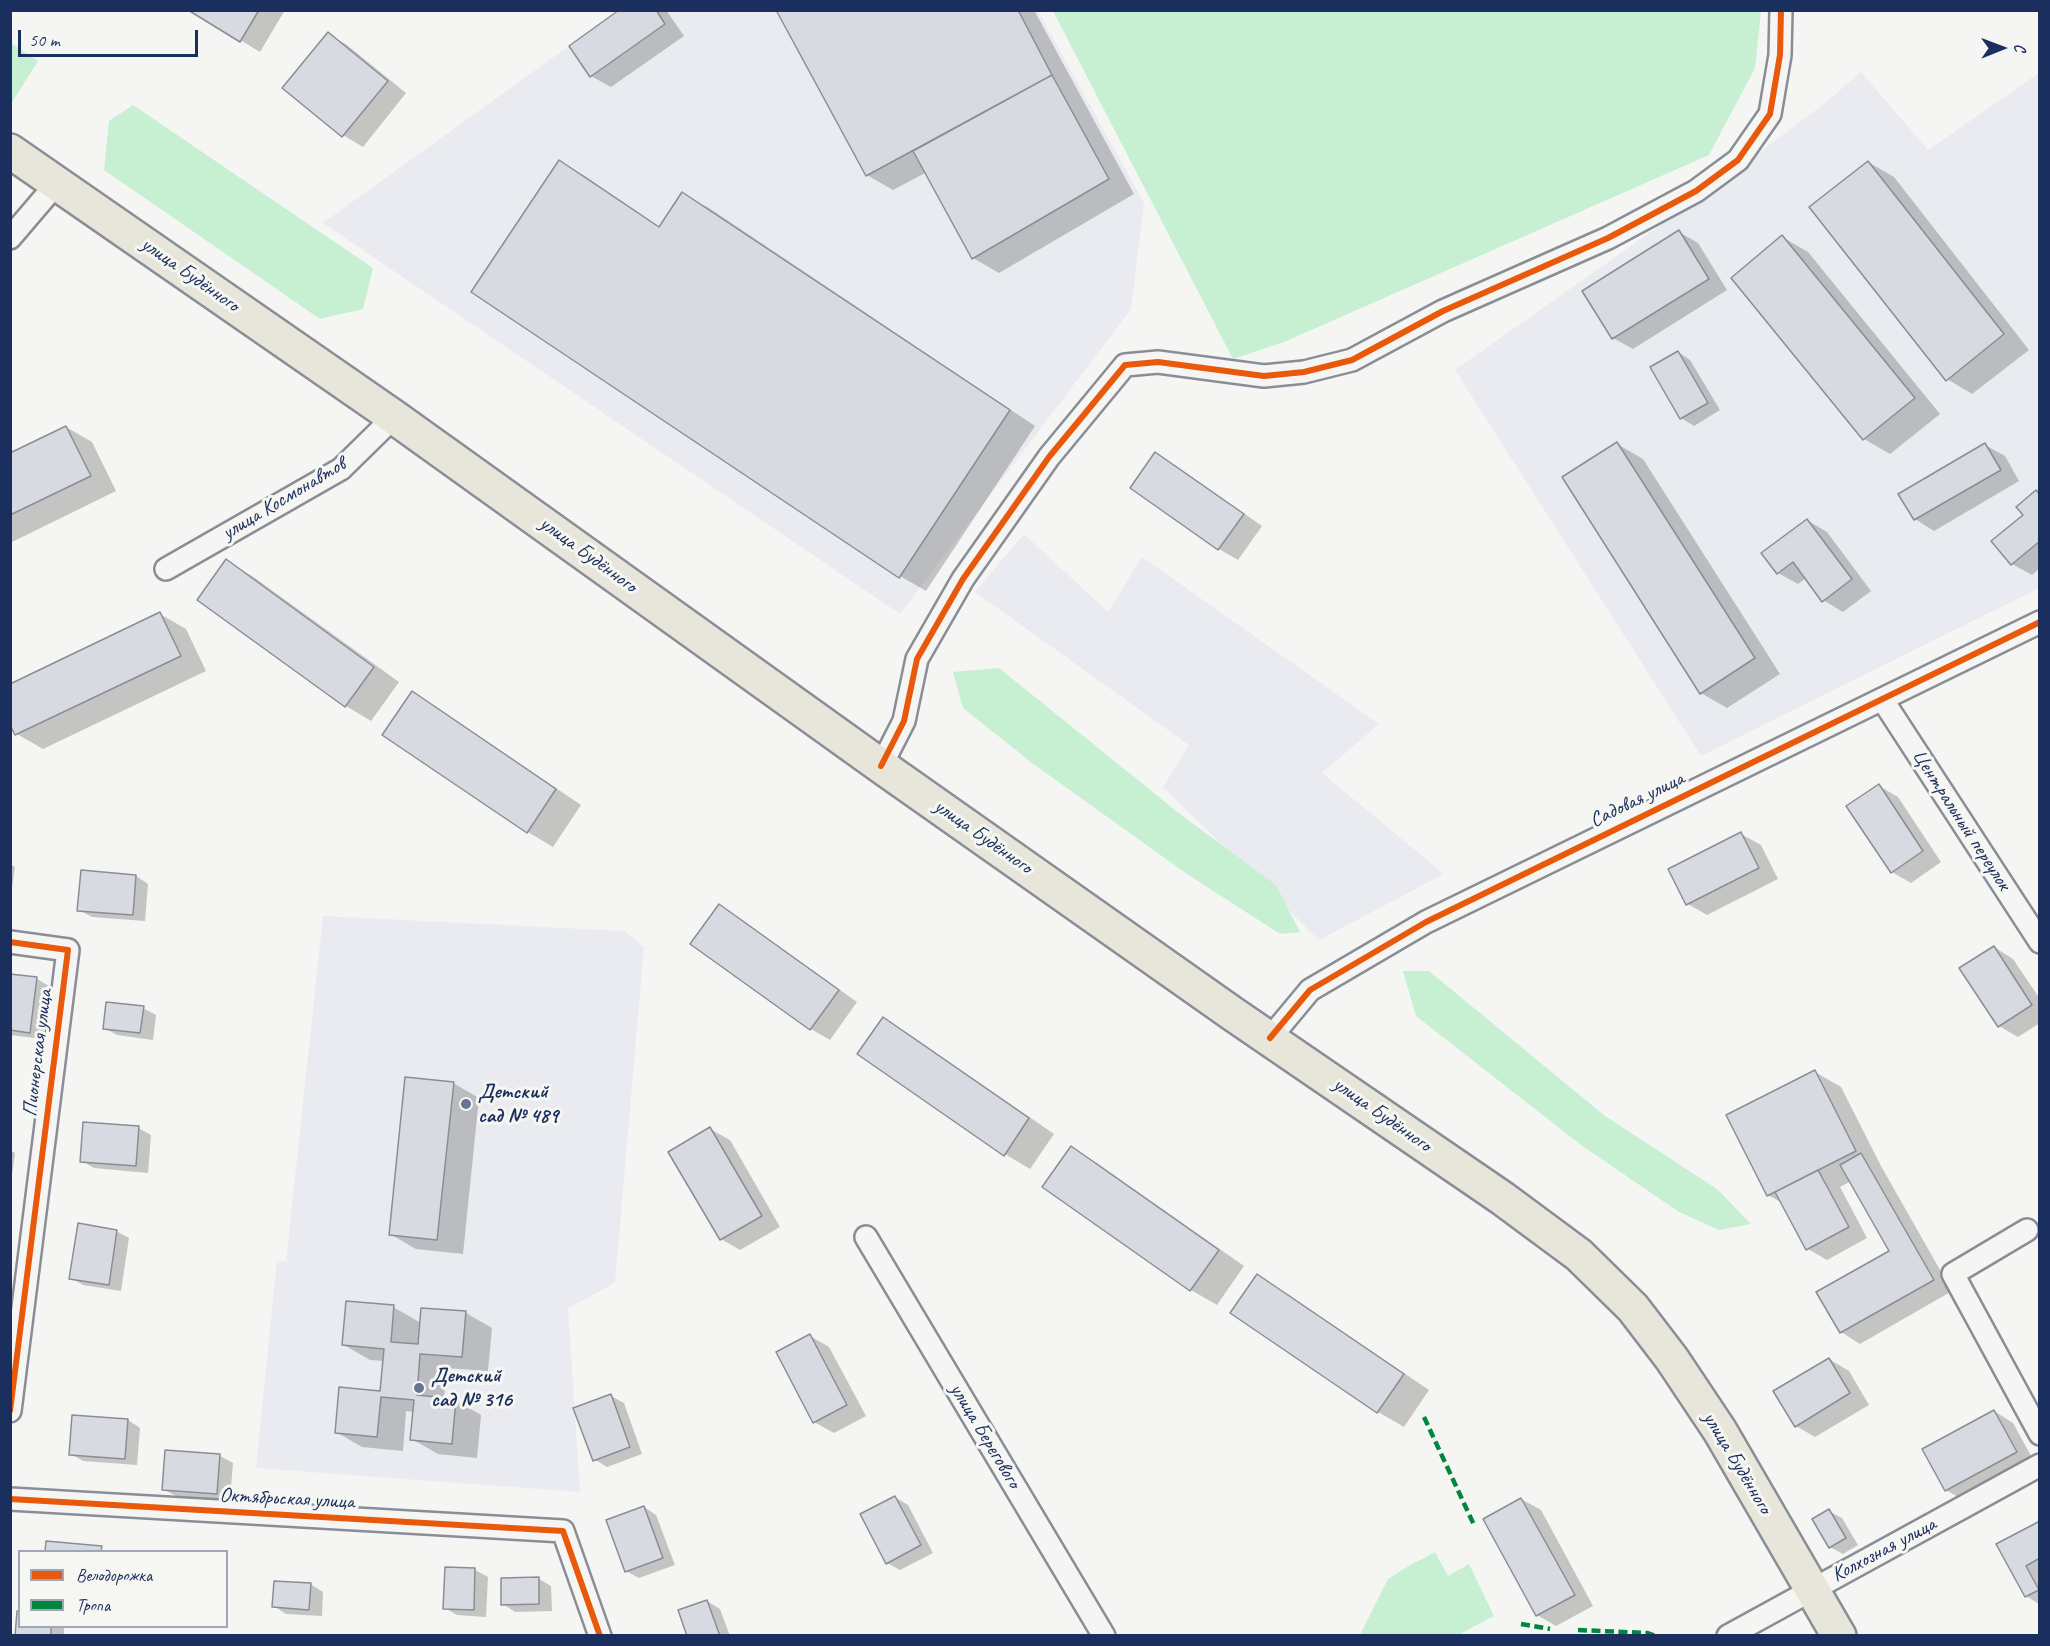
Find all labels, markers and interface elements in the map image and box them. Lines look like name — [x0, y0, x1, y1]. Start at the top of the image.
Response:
scale bar — [21, 18, 201, 56]
north arrow — [1972, 18, 2032, 78]
text: 50 m — [29, 29, 60, 51]
text: С — [2010, 44, 2030, 52]
street label: улица Будённого — [136, 232, 244, 318]
street label: улица Космонавтов — [218, 452, 350, 546]
street label: улица Будённого — [534, 511, 642, 599]
street label: Центральный переулок — [1906, 745, 2016, 895]
street label: Садовая улица — [1586, 766, 1688, 834]
street label: улица Будённого — [929, 794, 1037, 880]
street label: Пионерская улица — [18, 988, 58, 1118]
street label: улица Будённого — [1328, 1072, 1436, 1158]
place label: Детский сад № 489 — [478, 1079, 558, 1129]
marker: Детский сад № 489 — [459, 1097, 473, 1111]
place label: Детский сад № 316 — [431, 1363, 512, 1413]
street label: улица Берегового — [944, 1379, 1026, 1493]
marker: Детский сад № 316 — [412, 1381, 426, 1395]
street label: улица Будённого — [1697, 1408, 1777, 1518]
street label: Октябрьская улица — [219, 1483, 355, 1515]
street label: Колхозная улица — [1827, 1512, 1941, 1588]
legend — [18, 1550, 228, 1628]
text: Велодорожка — [76, 1564, 152, 1586]
text: Тропа — [76, 1594, 110, 1616]

